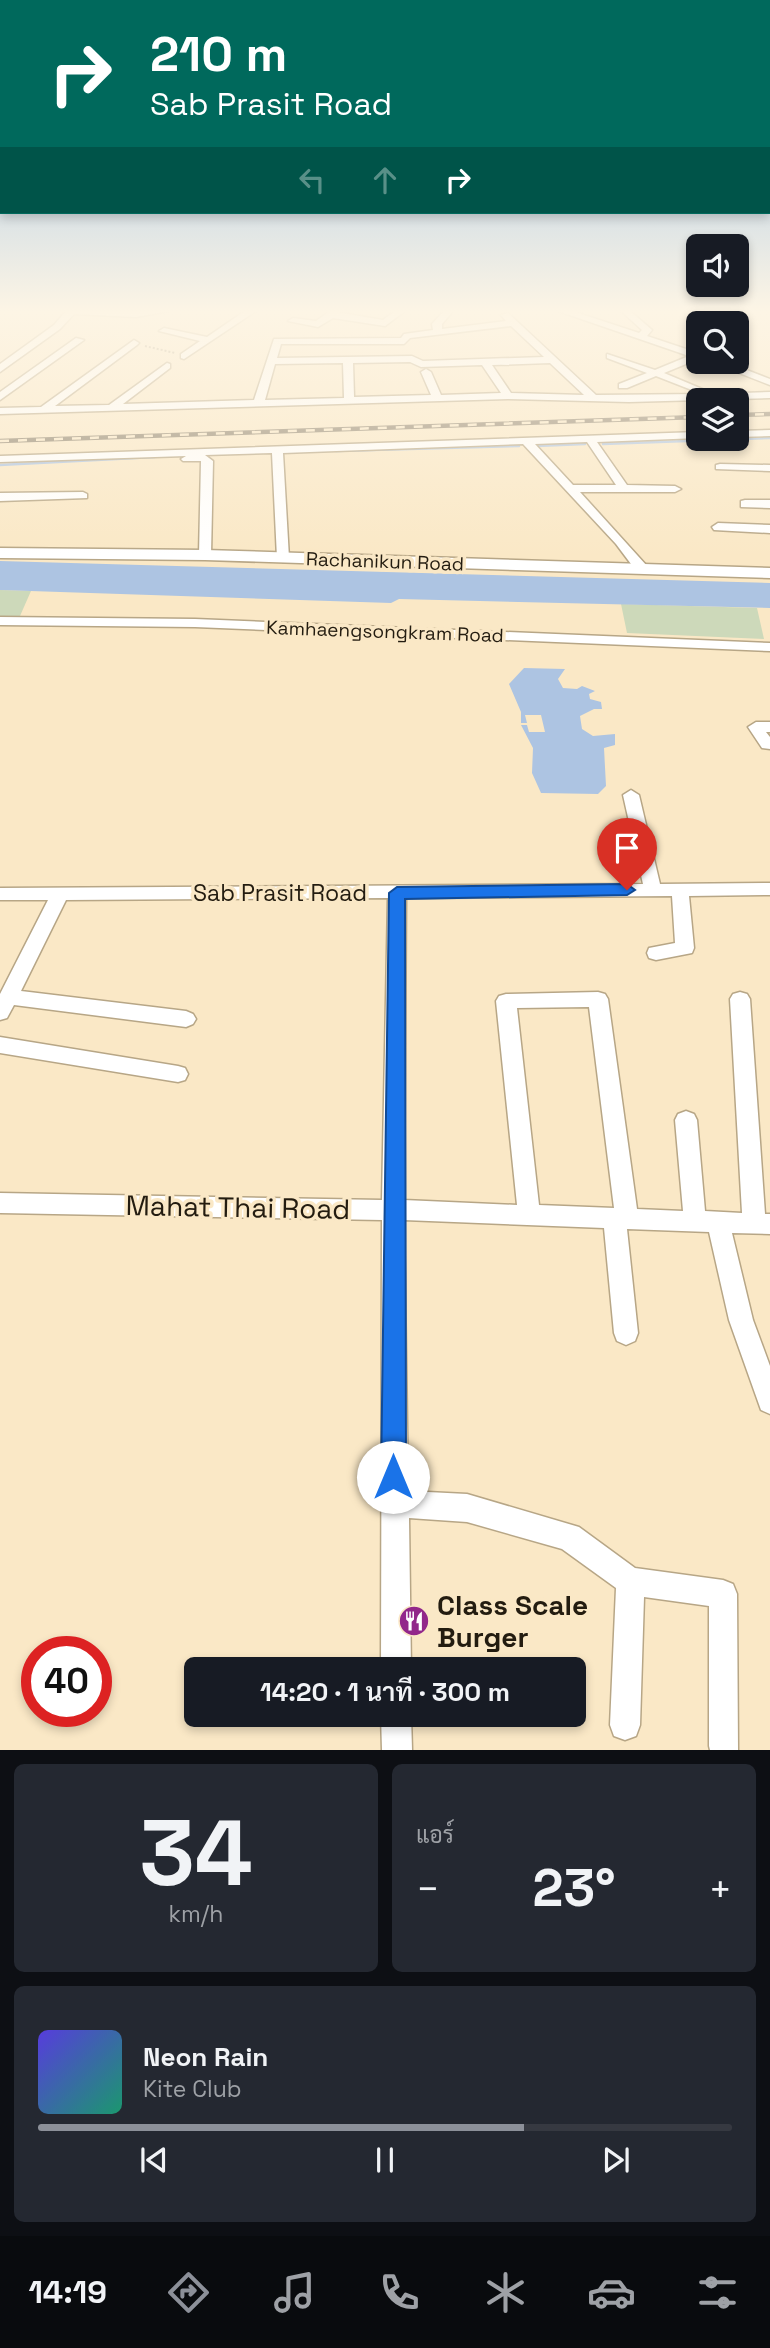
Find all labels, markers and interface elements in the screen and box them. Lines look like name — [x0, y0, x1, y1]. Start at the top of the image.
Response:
text: 210 m — [150, 23, 287, 85]
icon: right — [35, 28, 126, 119]
text: Sab Prasit Road — [150, 84, 392, 124]
icon: left — [293, 161, 331, 199]
icon: ahead — [366, 161, 404, 199]
icon: right — [439, 161, 477, 199]
map controls — [686, 234, 749, 451]
button: sound — [686, 234, 749, 297]
button: search — [686, 311, 749, 374]
button: layers — [686, 388, 749, 451]
street label: Rachanikun Road — [306, 546, 464, 577]
street label: Kamhaengsongkram Road — [266, 615, 504, 648]
pin — [597, 818, 657, 890]
icon: arrive — [608, 829, 646, 867]
street label: Sab Prasit Road — [193, 878, 367, 908]
street label: Mahat Thai Road — [125, 1187, 351, 1227]
position arrow — [356, 1440, 430, 1514]
place label: Class Scale Burger — [437, 1587, 588, 1655]
restaurant icon: Class Scale Burger — [397, 1604, 431, 1638]
speed limit sign: 40 — [21, 1636, 112, 1727]
text: 14:20 · 1 นาที · 300 m — [260, 1675, 510, 1709]
text: 34 — [139, 1795, 253, 1912]
text: แอร์ — [416, 1820, 454, 1850]
text: 23° — [533, 1855, 616, 1921]
text: − — [416, 1865, 440, 1913]
text: + — [708, 1865, 732, 1913]
text: km/h — [169, 1899, 223, 1929]
text: Neon Rain — [143, 2040, 268, 2074]
text: Kite Club — [143, 2074, 242, 2104]
icon: previous — [135, 2141, 173, 2179]
icon: pause — [366, 2141, 404, 2179]
icon: next — [597, 2141, 635, 2179]
icon: directions — [164, 2268, 213, 2317]
icon: music — [270, 2268, 319, 2317]
icon: phone — [375, 2268, 424, 2317]
icon: climate — [481, 2268, 530, 2317]
icon: car — [587, 2268, 636, 2317]
icon: filters — [693, 2268, 742, 2317]
text: 14:19 — [28, 2272, 107, 2312]

